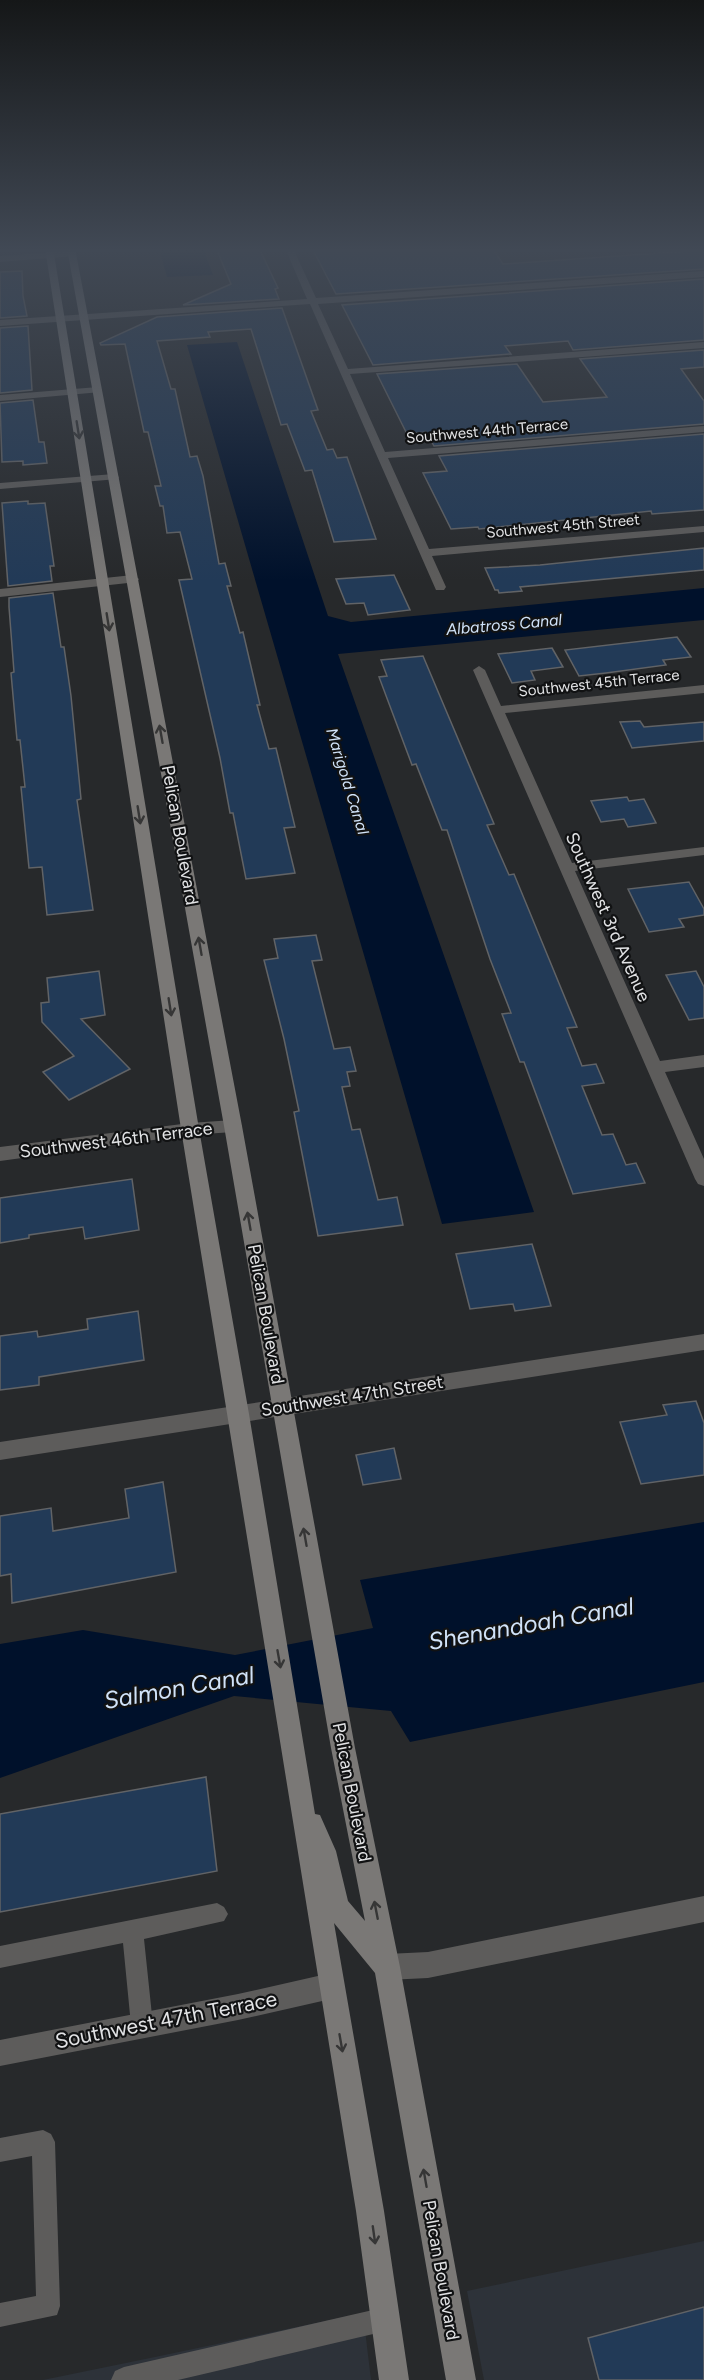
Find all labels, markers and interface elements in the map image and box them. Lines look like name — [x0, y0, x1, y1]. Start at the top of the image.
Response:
street label: Southwest 44th Terrace — [405, 415, 569, 447]
one-way arrow — [73, 419, 84, 439]
street label: Southwest 45th Street — [485, 510, 641, 542]
water label: Albatross Canal — [444, 610, 563, 639]
one-way arrow — [103, 612, 114, 632]
street label: Southwest 45th Terrace — [518, 666, 680, 700]
one-way arrow — [155, 724, 166, 744]
water label: Marigold Canal — [322, 726, 373, 837]
street label: Pelican Boulevard — [157, 763, 203, 907]
one-way arrow — [134, 805, 145, 824]
street label: Southwest 3rd Avenue — [561, 829, 655, 1005]
one-way arrow — [194, 937, 205, 957]
one-way arrow — [165, 997, 176, 1017]
street label: Southwest 46th Terrace — [18, 1117, 214, 1163]
one-way arrow — [243, 1212, 254, 1231]
street label: Pelican Boulevard — [243, 1242, 289, 1386]
street label: Southwest 47th Street — [259, 1371, 445, 1421]
one-way arrow — [299, 1528, 310, 1547]
water label: Shenandoah Canal — [426, 1591, 636, 1656]
one-way arrow — [274, 1649, 285, 1669]
water label: Salmon Canal — [102, 1660, 257, 1715]
street label: Pelican Boulevard — [328, 1720, 376, 1864]
one-way arrow — [370, 1901, 381, 1920]
street label: Southwest 47th Terrace — [53, 1986, 279, 2053]
one-way arrow — [336, 2033, 347, 2053]
one-way arrow — [419, 2168, 430, 2188]
street label: Pelican Boulevard — [418, 2198, 464, 2342]
one-way arrow — [368, 2225, 379, 2245]

